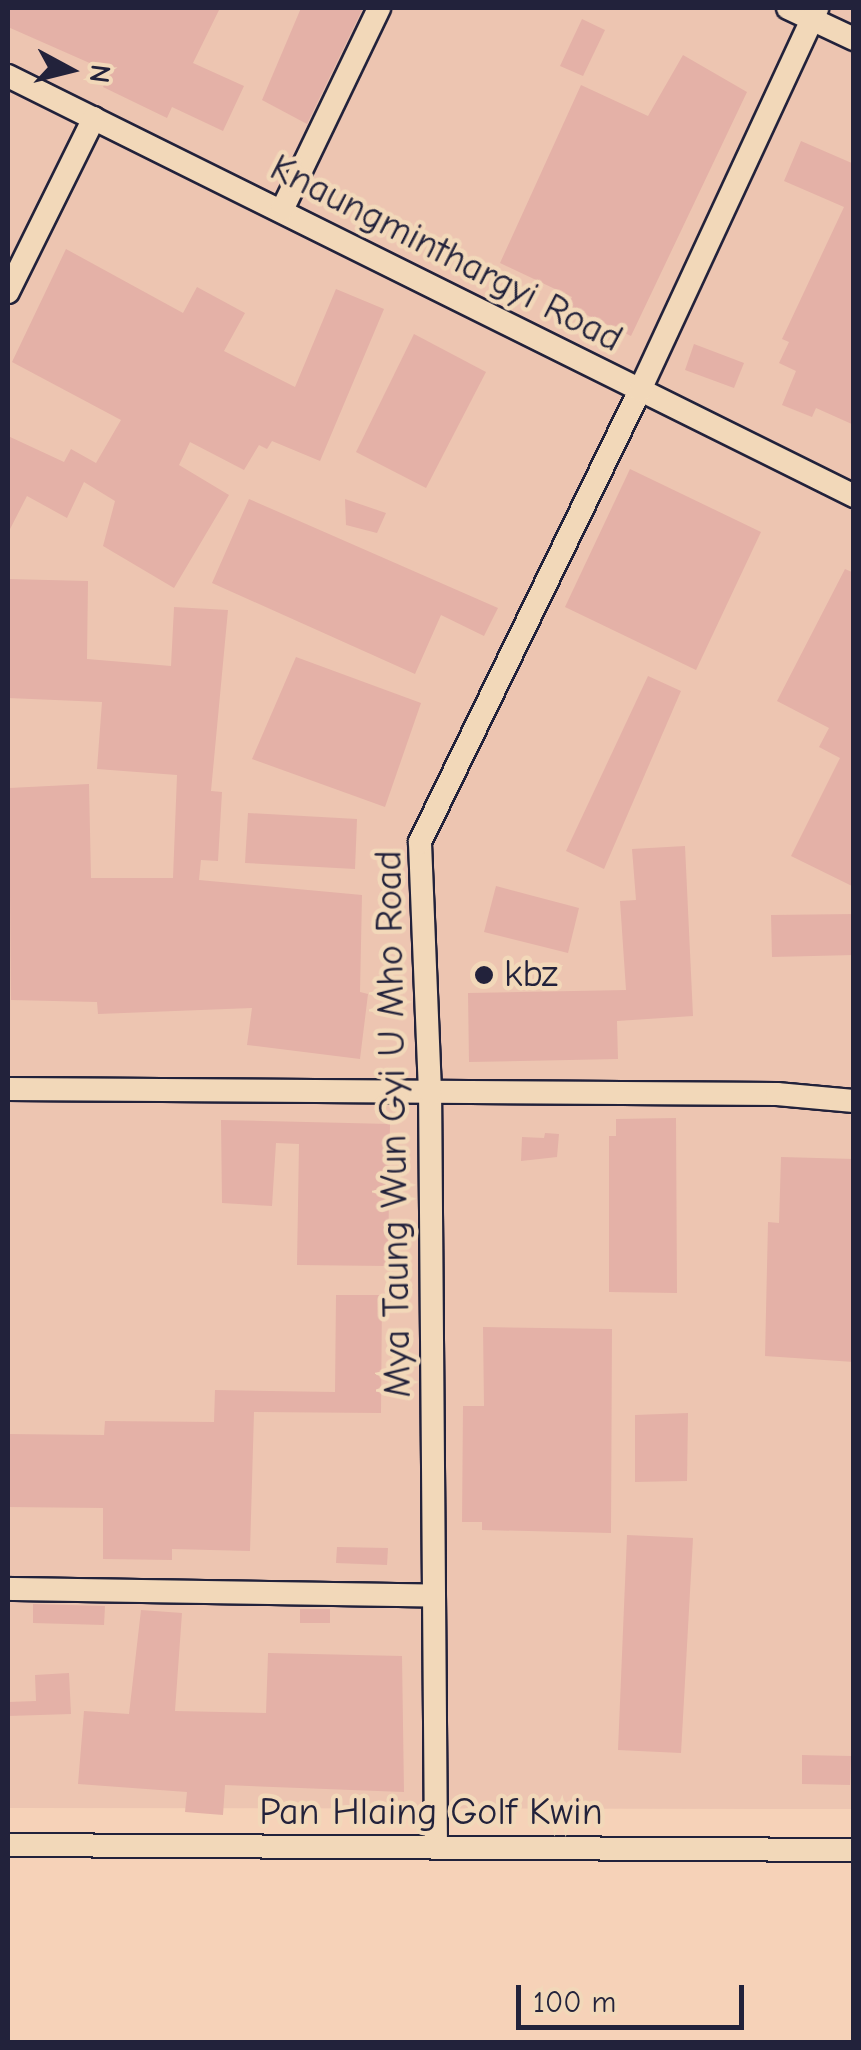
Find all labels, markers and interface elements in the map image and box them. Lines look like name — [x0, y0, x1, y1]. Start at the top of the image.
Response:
north arrow — [20, 20, 120, 120]
text: N — [83, 63, 117, 85]
street label: Knaungminthargyi Road — [262, 145, 630, 363]
street label: Mya Taung Wun Gyi U Mho Road — [366, 850, 422, 1398]
place label: kbz — [504, 952, 558, 998]
marker: kbz — [473, 964, 495, 986]
street label: Pan Hlaing Golf Kwin — [259, 1790, 603, 1836]
scale bar — [521, 1965, 748, 2027]
text: 100 m — [533, 1985, 616, 2020]

